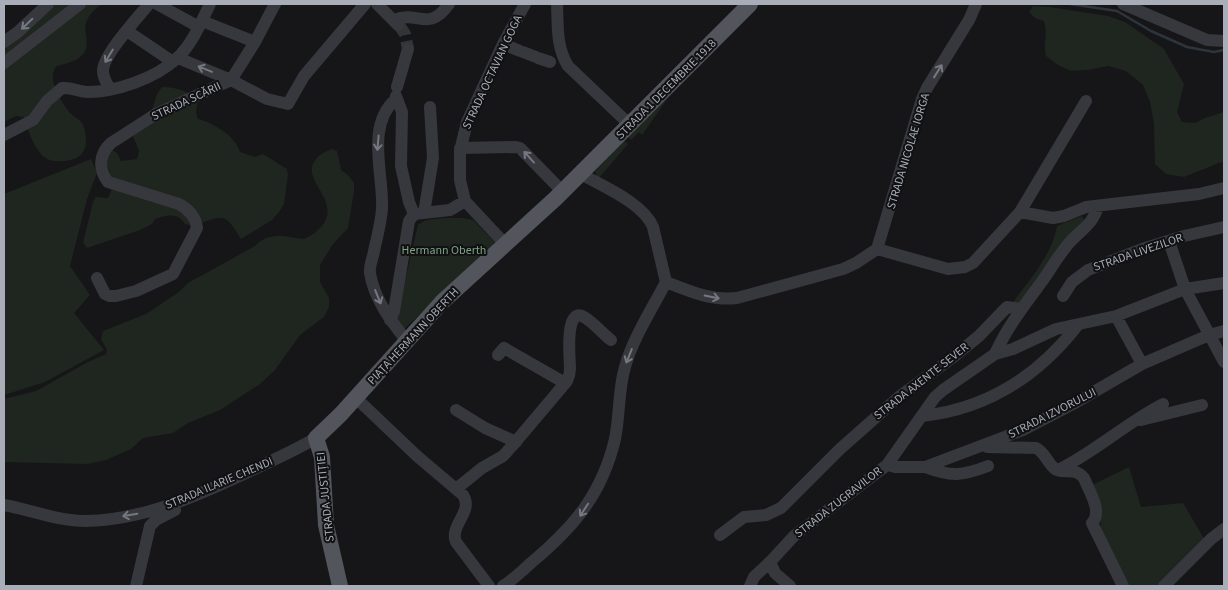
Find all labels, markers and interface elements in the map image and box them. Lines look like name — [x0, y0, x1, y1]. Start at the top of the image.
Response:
street label: STRADA OCTAVIAN GOGA — [458, 12, 527, 132]
one-way arrow — [20, 18, 33, 30]
street label: STRADA 1 DECEMBRIE 1918 — [612, 35, 720, 143]
one-way arrow — [103, 49, 113, 63]
one-way arrow — [198, 64, 213, 73]
one-way arrow — [932, 64, 943, 78]
street label: STRADA SCĂRII — [149, 78, 224, 125]
street label: STRADA NICOLAE IORGA — [883, 91, 934, 211]
one-way arrow — [374, 135, 383, 151]
one-way arrow — [523, 151, 535, 164]
street label: STRADA LIVEZILOR — [1091, 229, 1185, 276]
park label: Hermann Oberth — [402, 242, 486, 259]
street label: PIAȚA HERMANN OBERTH — [364, 284, 463, 389]
one-way arrow — [374, 289, 384, 304]
one-way arrow — [703, 293, 719, 303]
street label: STRADA AXENTE SEVER — [870, 339, 972, 424]
one-way arrow — [624, 348, 633, 363]
street label: STRADA IZVORULUI — [1005, 384, 1099, 443]
street label: STRADA JUSTIȚIEI — [312, 451, 339, 543]
street label: STRADA ILARIE CHENDI — [163, 453, 276, 514]
street label: STRADA ZUGRAVILOR — [791, 463, 886, 542]
one-way arrow — [578, 502, 588, 516]
one-way arrow — [122, 511, 138, 520]

